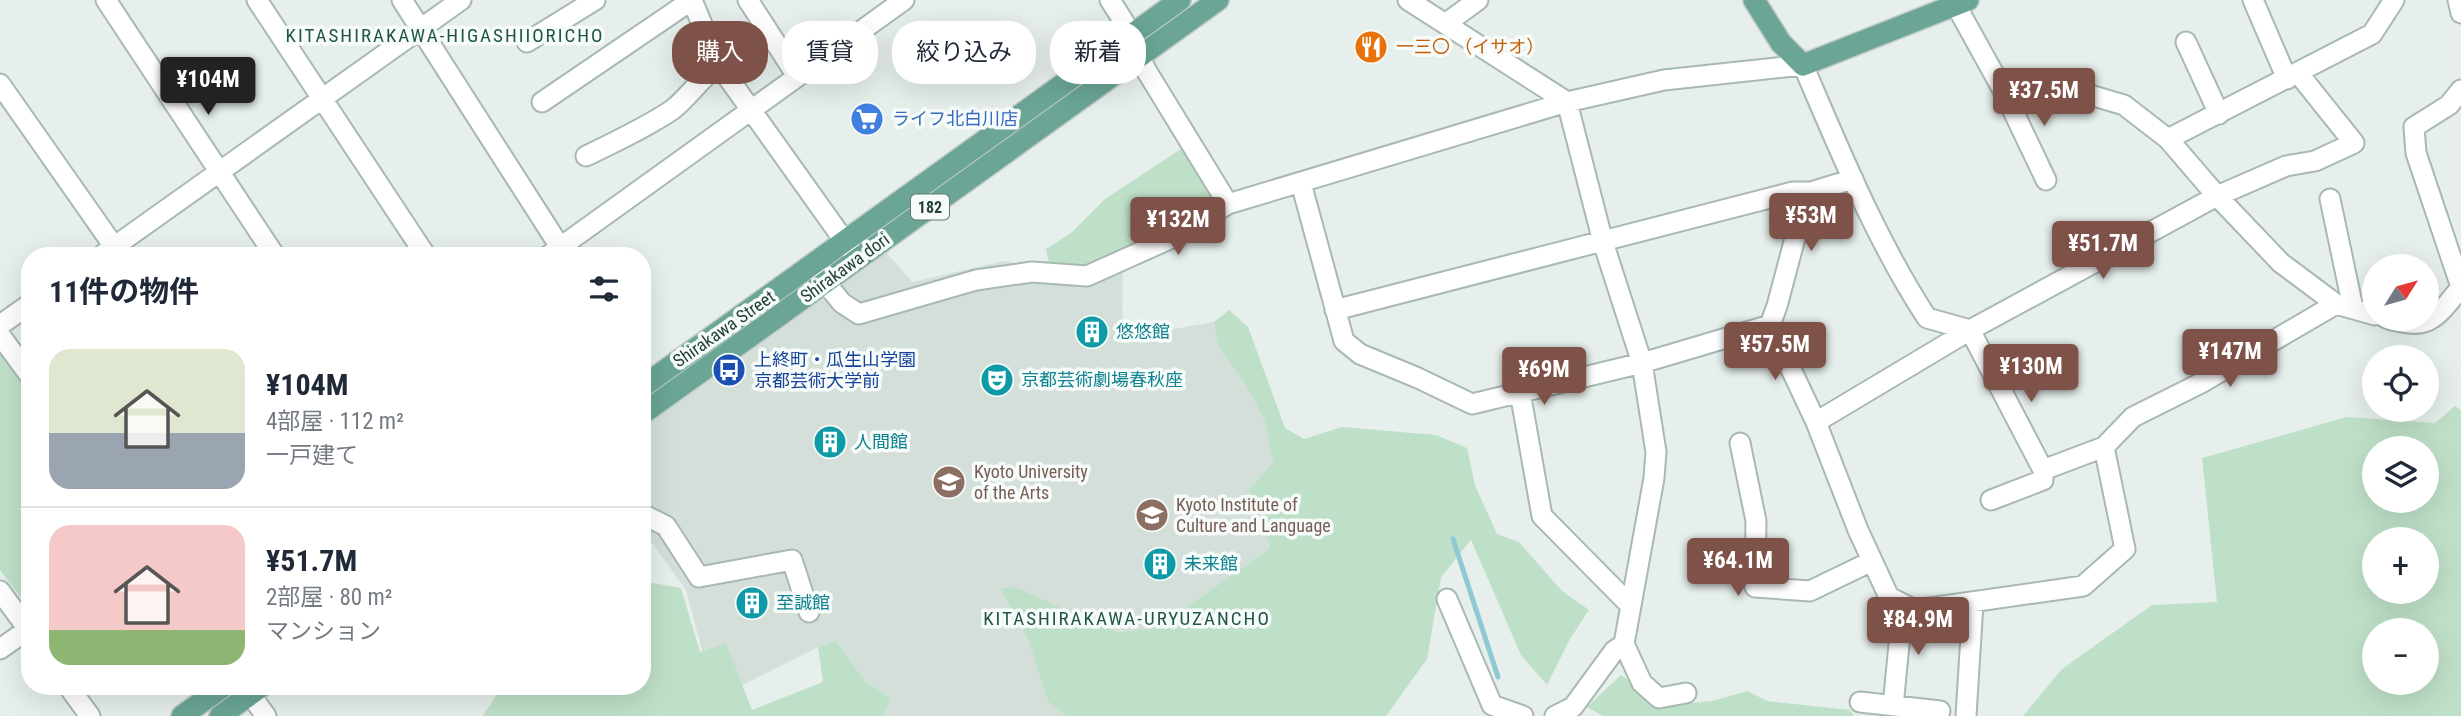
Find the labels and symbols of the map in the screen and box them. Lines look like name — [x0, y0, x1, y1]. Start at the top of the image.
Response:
district label: KITASHIRAKAWA-HIGASHIIORICHO — [286, 24, 604, 47]
restaurant icon: 一三〇 （イサオ） — [1352, 28, 1390, 66]
place label: 一三〇 （イサオ） — [1396, 36, 1544, 57]
pin: ¥104M — [159, 58, 257, 117]
pin: ¥37.5M — [1987, 68, 2101, 128]
supermarket icon: ライフ北白川店 — [848, 100, 886, 138]
place label: ライフ北白川店 — [892, 108, 1018, 129]
pin: ¥53M — [1770, 194, 1852, 253]
road number: 182 — [911, 195, 949, 220]
pin: ¥132M — [1129, 198, 1227, 257]
pin: ¥51.7M — [2046, 222, 2160, 281]
street label: Shirakawa dori — [796, 228, 893, 307]
north arrow — [2362, 254, 2440, 331]
street label: Shirakawa Street — [669, 286, 779, 371]
building icon: 悠悠館 — [1073, 313, 1111, 351]
place label: 悠悠館 — [1116, 321, 1170, 342]
pin: ¥57.5M — [1718, 322, 1832, 382]
pin: ¥147M — [2181, 330, 2279, 389]
pin: ¥130M — [1982, 344, 2080, 404]
pin: ¥69M — [1503, 348, 1585, 407]
place label: 上終町・瓜生山学園 京都芸術大学前 — [754, 349, 916, 391]
bus stop icon: 上終町・瓜生山学園 京都芸術大学前 — [710, 351, 748, 389]
theatre icon: 京都芸術劇場春秋座 — [978, 361, 1016, 399]
place label: 京都芸術劇場春秋座 — [1021, 369, 1183, 390]
building icon: 人間館 — [811, 423, 849, 461]
place label: 人間館 — [854, 431, 908, 452]
place label: Kyoto University of the Arts — [974, 461, 1088, 503]
school or university icon: Kyoto University of the Arts — [930, 463, 968, 501]
place label: Kyoto Institute of Culture and Language — [1176, 494, 1331, 536]
school or university icon: Kyoto Institute of Culture and Language — [1133, 496, 1171, 534]
pin: ¥64.1M — [1681, 538, 1795, 598]
building icon: 未来館 — [1141, 545, 1179, 583]
place label: 未来館 — [1184, 553, 1238, 574]
building icon: 至誠館 — [733, 584, 771, 622]
place label: 至誠館 — [776, 592, 830, 613]
pin: ¥84.9M — [1861, 598, 1975, 657]
district label: KITASHIRAKAWA-URYUZANCHO — [983, 607, 1271, 630]

